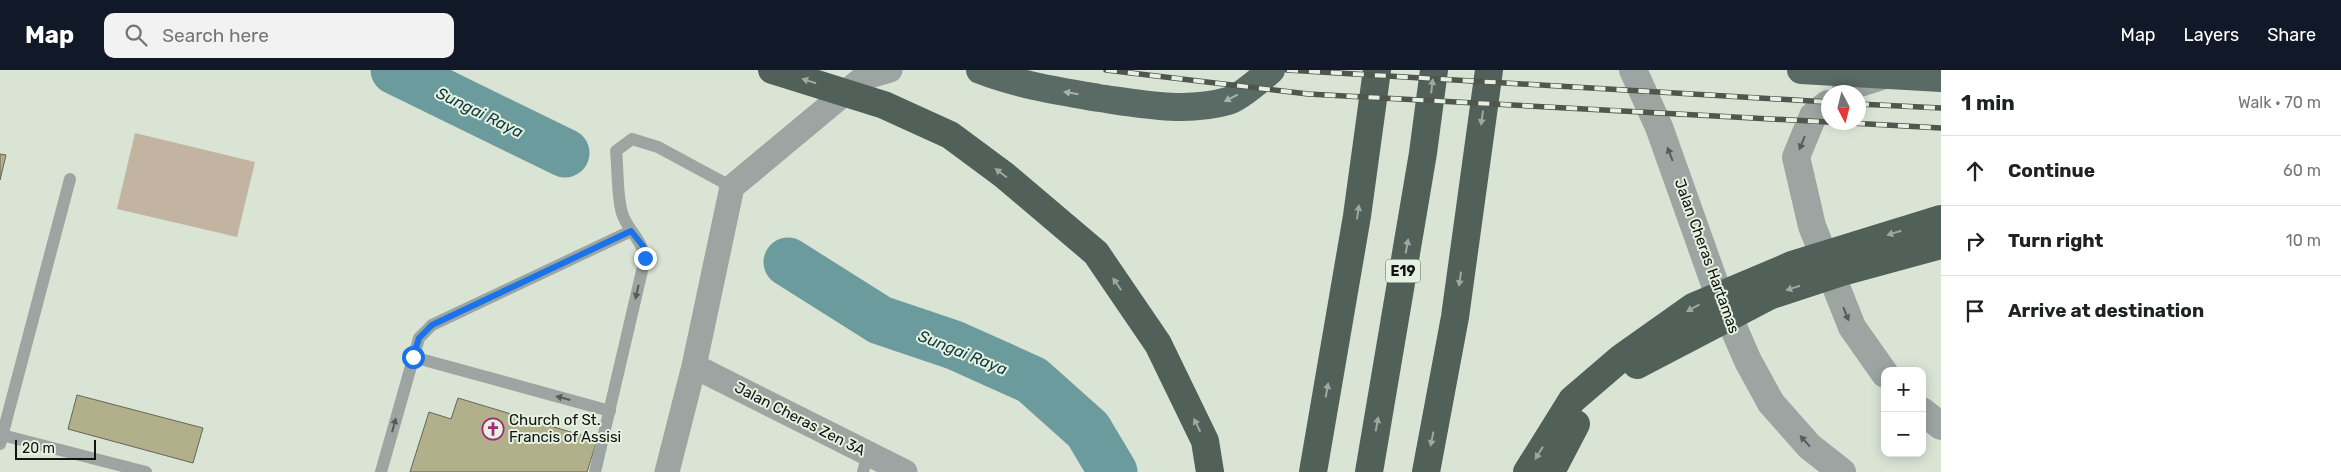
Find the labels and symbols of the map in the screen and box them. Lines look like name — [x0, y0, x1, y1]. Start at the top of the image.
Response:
one-way arrow — [801, 77, 816, 85]
one-way arrow — [1428, 78, 1436, 94]
water label: Sungai Raya — [433, 83, 526, 142]
north arrow — [1821, 85, 1866, 130]
one-way arrow — [1063, 89, 1079, 97]
one-way arrow — [1224, 94, 1239, 102]
one-way arrow — [1478, 111, 1486, 127]
one-way arrow — [1798, 136, 1806, 151]
one-way arrow — [1665, 147, 1673, 161]
one-way arrow — [995, 167, 1008, 178]
street label: Jalan Cheras Hartamas — [1671, 176, 1743, 336]
one-way arrow — [1354, 204, 1362, 220]
one-way arrow — [1887, 230, 1902, 238]
one-way arrow — [1403, 238, 1411, 254]
route end — [634, 247, 657, 270]
road number: E19 — [1386, 260, 1420, 282]
one-way arrow — [1456, 272, 1464, 288]
one-way arrow — [1113, 278, 1122, 291]
one-way arrow — [633, 284, 641, 299]
one-way arrow — [1786, 284, 1801, 292]
one-way arrow — [1686, 304, 1701, 312]
one-way arrow — [1843, 307, 1851, 321]
water label: Sungai Raya — [916, 326, 1010, 379]
route start — [402, 346, 425, 369]
street label: Jalan Cheras Zen 3A — [732, 378, 868, 460]
one-way arrow — [1324, 381, 1332, 397]
one-way arrow — [555, 393, 570, 401]
place label: Church of St. Francis of Assisi — [509, 411, 621, 446]
one-way arrow — [1373, 416, 1381, 432]
one-way arrow — [390, 417, 398, 433]
church icon: Church of St. Francis of Assisi — [481, 417, 505, 441]
one-way arrow — [1193, 418, 1201, 433]
one-way arrow — [1428, 432, 1436, 448]
one-way arrow — [1799, 436, 1811, 448]
scale bar — [15, 437, 96, 460]
one-way arrow — [1534, 446, 1544, 460]

